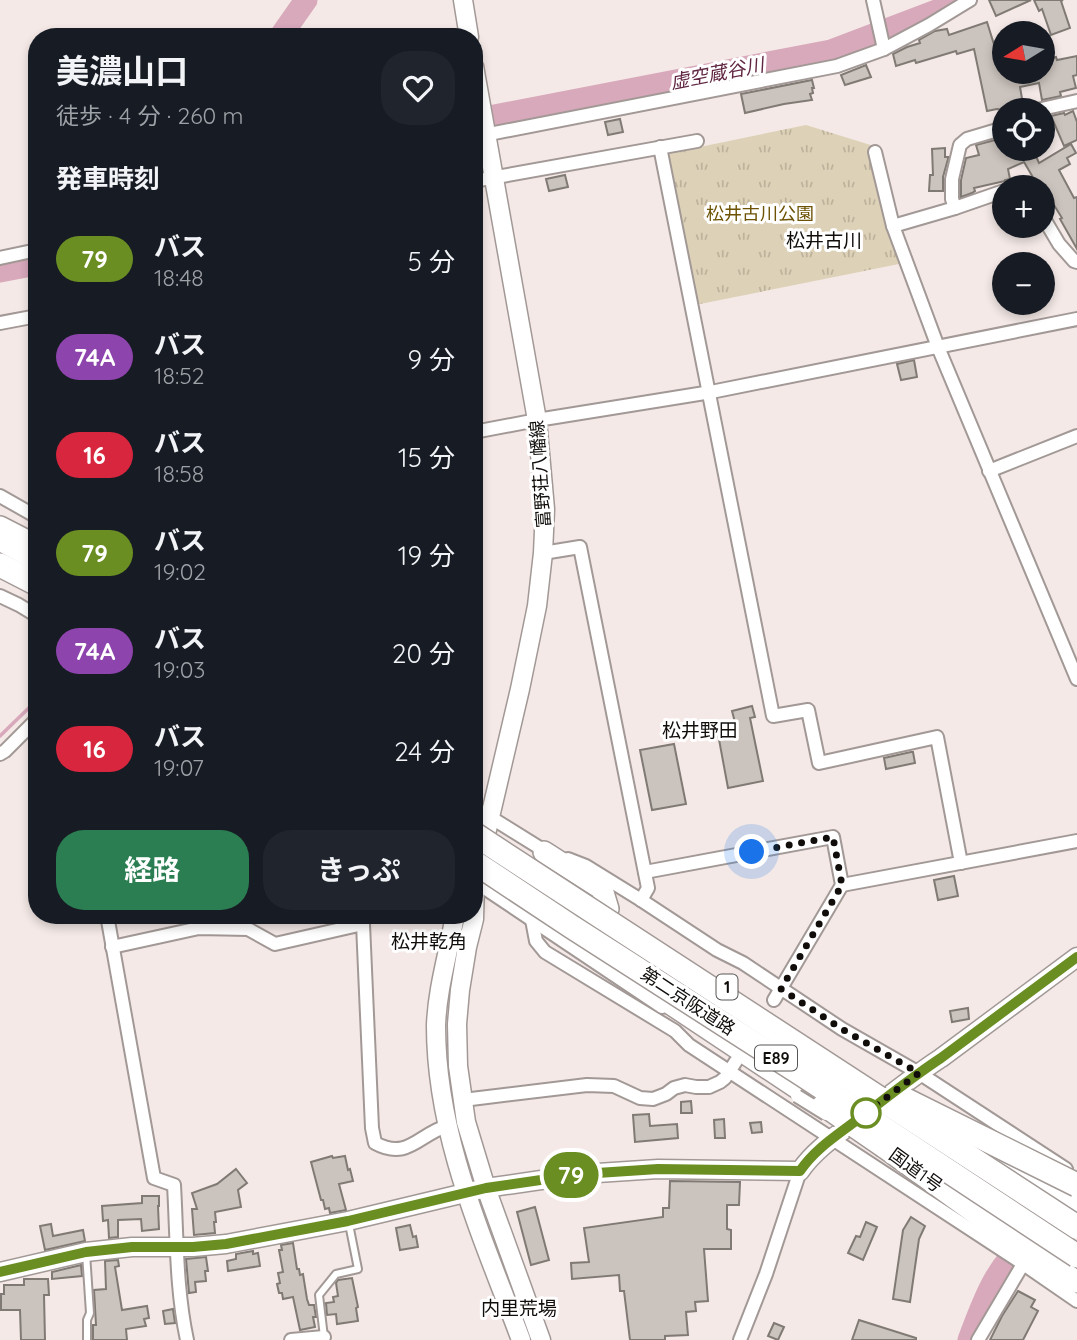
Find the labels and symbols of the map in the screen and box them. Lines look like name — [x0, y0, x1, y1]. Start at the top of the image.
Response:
north arrow — [992, 21, 1055, 84]
water label: 虚空蔵谷川 — [668, 52, 768, 94]
park label: 松井古川公園 — [706, 202, 814, 225]
district label: 松井古川 — [786, 228, 862, 252]
street label: 富野荘八幡線 — [525, 419, 555, 529]
district label: 松井野田 — [662, 718, 738, 742]
your location — [734, 834, 769, 869]
district label: 松井乾角 — [391, 929, 467, 953]
street label: 第二京阪道路 — [636, 962, 740, 1040]
road number: 1 — [716, 974, 738, 1000]
road number: E89 — [755, 1046, 797, 1070]
unlabelled marker — [851, 1098, 881, 1128]
street label: 国道1号 — [885, 1143, 947, 1197]
line badge: 79 — [540, 1152, 602, 1198]
district label: 内里荒場 — [481, 1296, 557, 1320]

